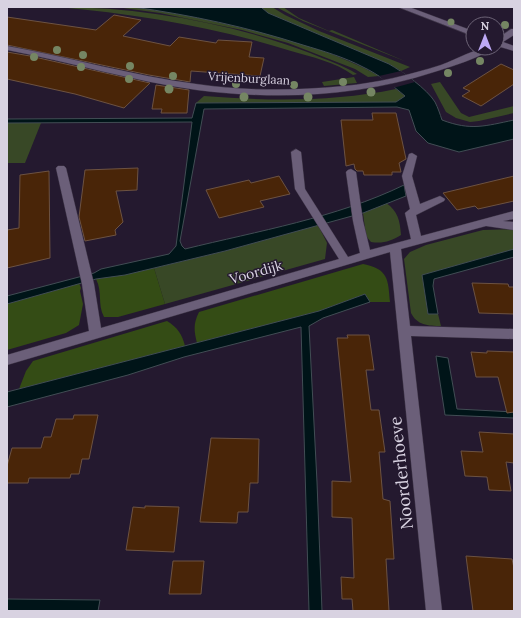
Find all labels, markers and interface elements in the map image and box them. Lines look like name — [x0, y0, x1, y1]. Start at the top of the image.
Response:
north arrow — [465, 16, 505, 56]
text: N — [481, 19, 490, 33]
street label: Vrijenburglaan — [207, 68, 290, 88]
street label: Voordijk — [226, 256, 285, 288]
street label: Noorderhoeve — [384, 415, 418, 531]

